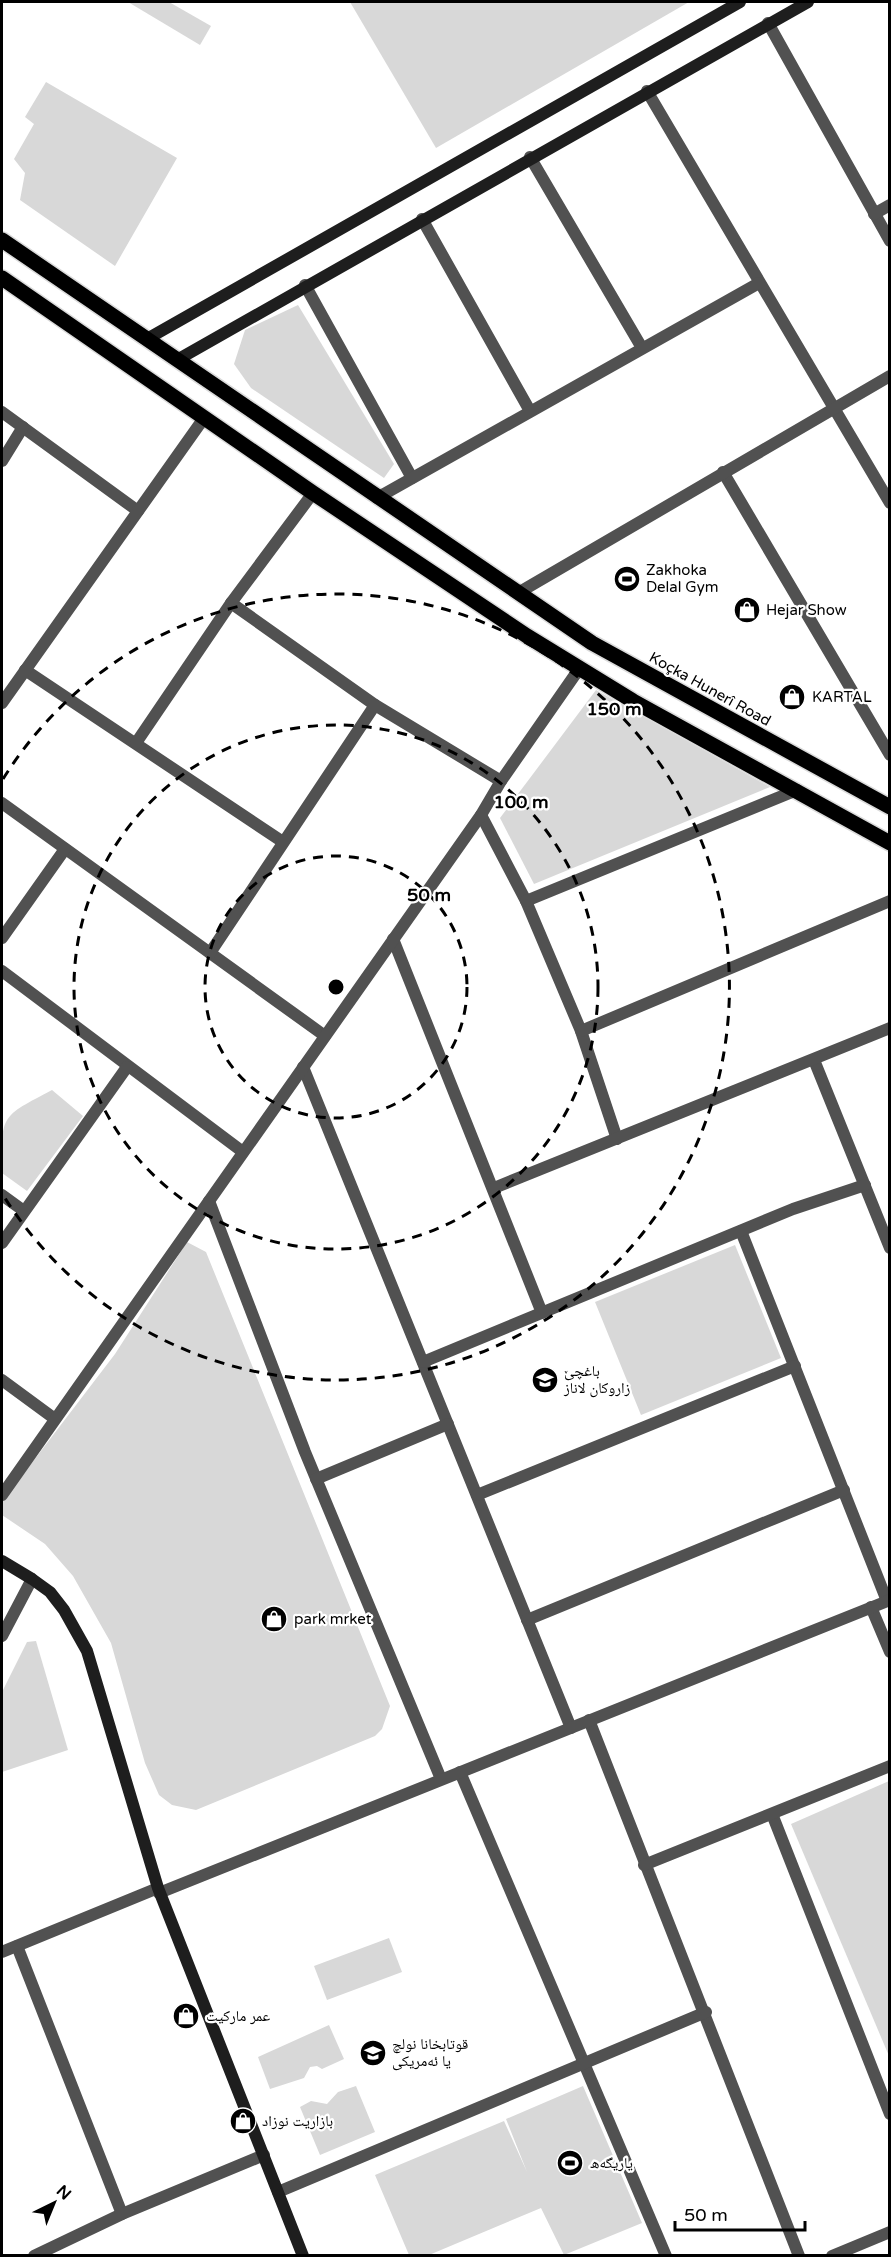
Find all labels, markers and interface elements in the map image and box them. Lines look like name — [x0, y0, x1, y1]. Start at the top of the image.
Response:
place label: Zakhoka Delal Gym — [646, 561, 718, 596]
sports icon: Zakhoka Delal Gym — [612, 564, 642, 594]
shop icon: Hejar Show — [732, 595, 762, 625]
place label: Hejar Show — [766, 601, 847, 619]
street label: Koçka Hunerî Road — [646, 648, 774, 730]
shop icon: KARTAL — [777, 682, 807, 712]
place label: KARTAL — [812, 688, 872, 706]
text: 150 m — [586, 698, 642, 720]
text: 100 m — [493, 791, 549, 813]
text: 50 m — [407, 884, 451, 906]
centre of rings — [326, 977, 346, 997]
place label: باغچێ زاروكان لاناز — [563, 1362, 631, 1398]
school or university icon: باغچێ زاروكان لاناز — [530, 1365, 560, 1395]
shop icon: park mrket — [259, 1604, 289, 1634]
place label: park mrket — [294, 1610, 372, 1628]
shop icon: عمر ماركيت — [171, 2001, 201, 2031]
place label: عمر ماركيت — [206, 2007, 270, 2025]
place label: قوتابخانا نولچ يا ئەمريكى — [392, 2035, 468, 2071]
school or university icon: قوتابخانا نولچ يا ئەمريكى — [358, 2038, 388, 2068]
shop icon: بازاريت نوزاد — [228, 2106, 258, 2136]
place label: بازاريت نوزاد — [262, 2112, 333, 2130]
sports icon: یاریگه‌ه — [555, 2148, 585, 2178]
place label: یاریگه‌ه — [590, 2154, 633, 2172]
north arrow — [24, 2173, 84, 2233]
text: N — [52, 2181, 75, 2204]
scale bar — [675, 2194, 806, 2232]
text: 50 m — [684, 2204, 728, 2226]

